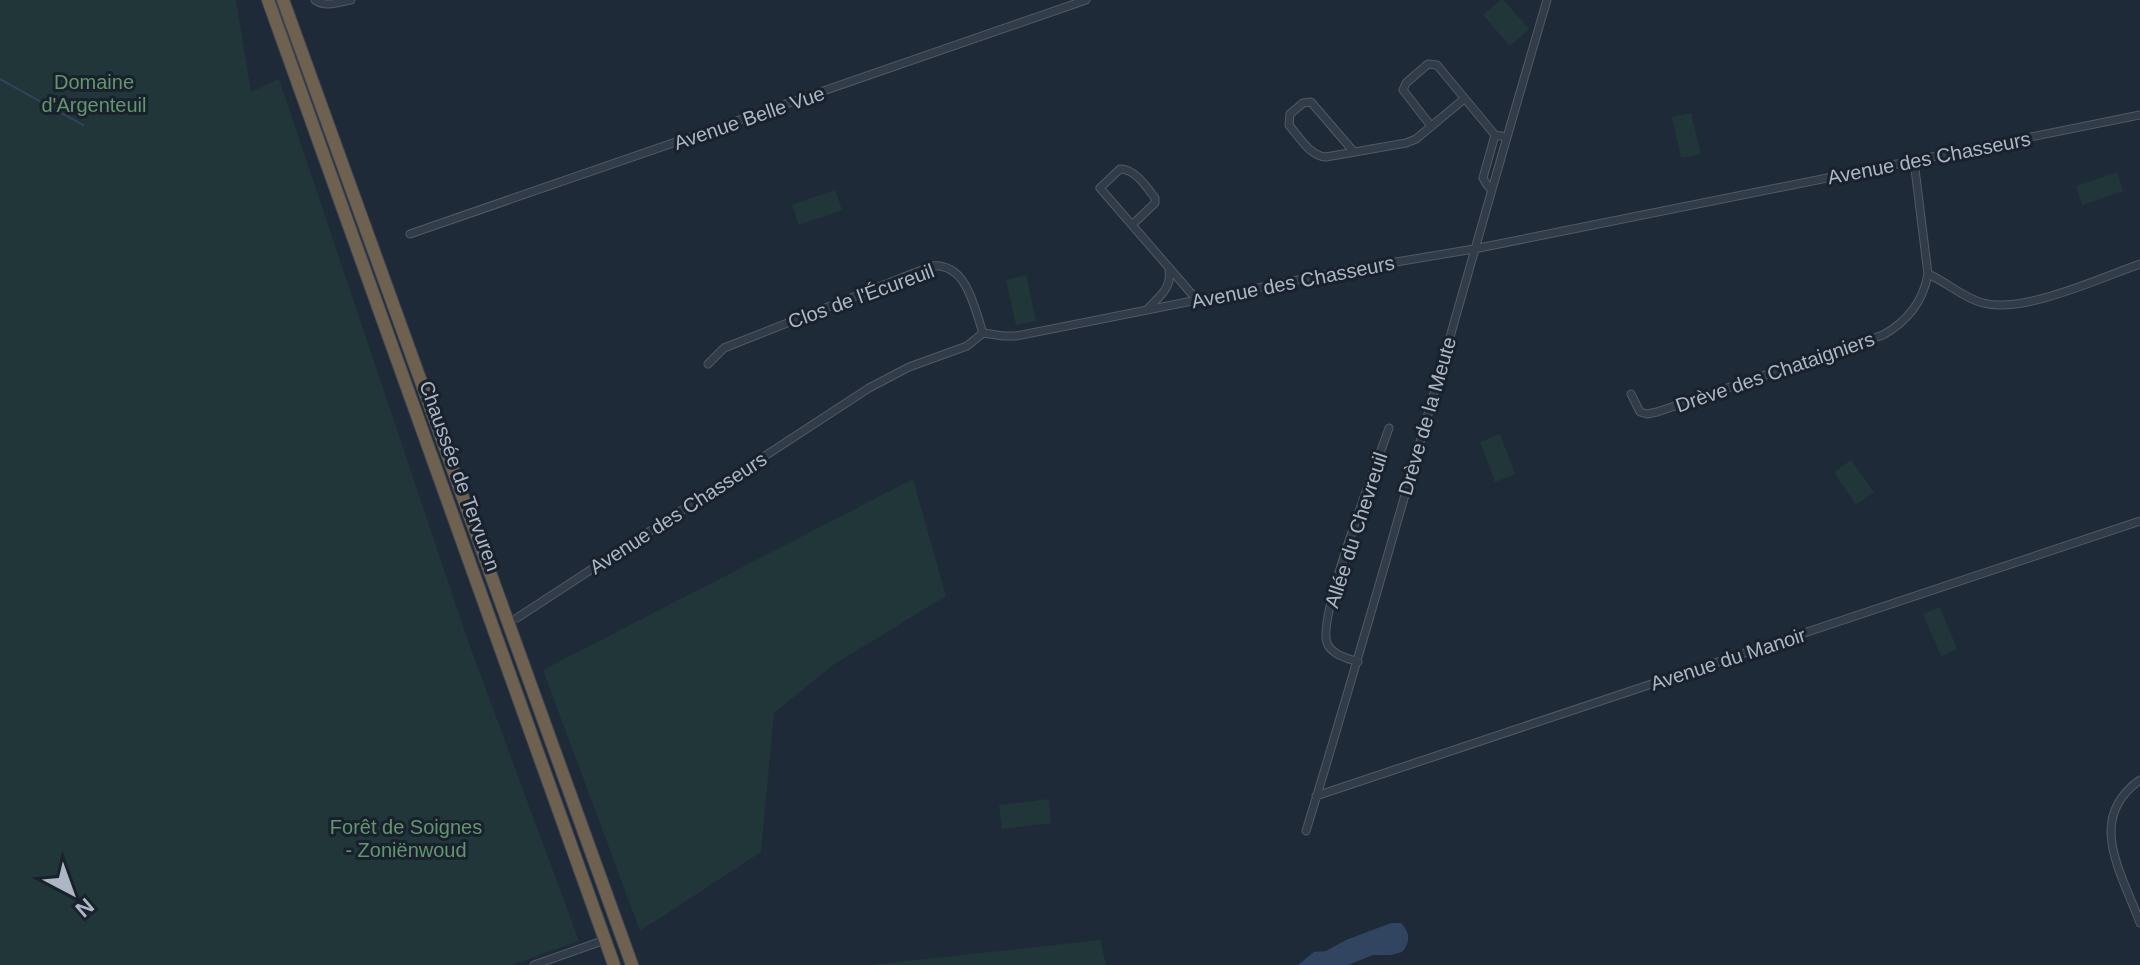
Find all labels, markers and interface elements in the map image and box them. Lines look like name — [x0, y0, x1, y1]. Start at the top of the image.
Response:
park label: Domaine d'Argenteuil — [42, 71, 147, 116]
street label: Avenue Belle Vue — [671, 82, 827, 154]
street label: Avenue des Chasseurs — [1826, 128, 2032, 188]
street label: Avenue des Chasseurs — [1190, 252, 1396, 312]
street label: Clos de l'Écureuil — [785, 259, 937, 333]
street label: Drève des Chataigniers — [1673, 328, 1877, 416]
street label: Drève de la Meute — [1394, 334, 1460, 498]
street label: Chaussée de Tervuren — [415, 378, 505, 574]
street label: Avenue des Chasseurs — [585, 448, 771, 578]
street label: Allée du Chevreuil — [1320, 449, 1392, 611]
street label: Avenue du Manoir — [1648, 623, 1809, 694]
park label: Forêt de Soignes - Zoniënwoud — [330, 816, 482, 861]
north arrow — [32, 853, 112, 933]
text: N — [71, 893, 99, 922]

